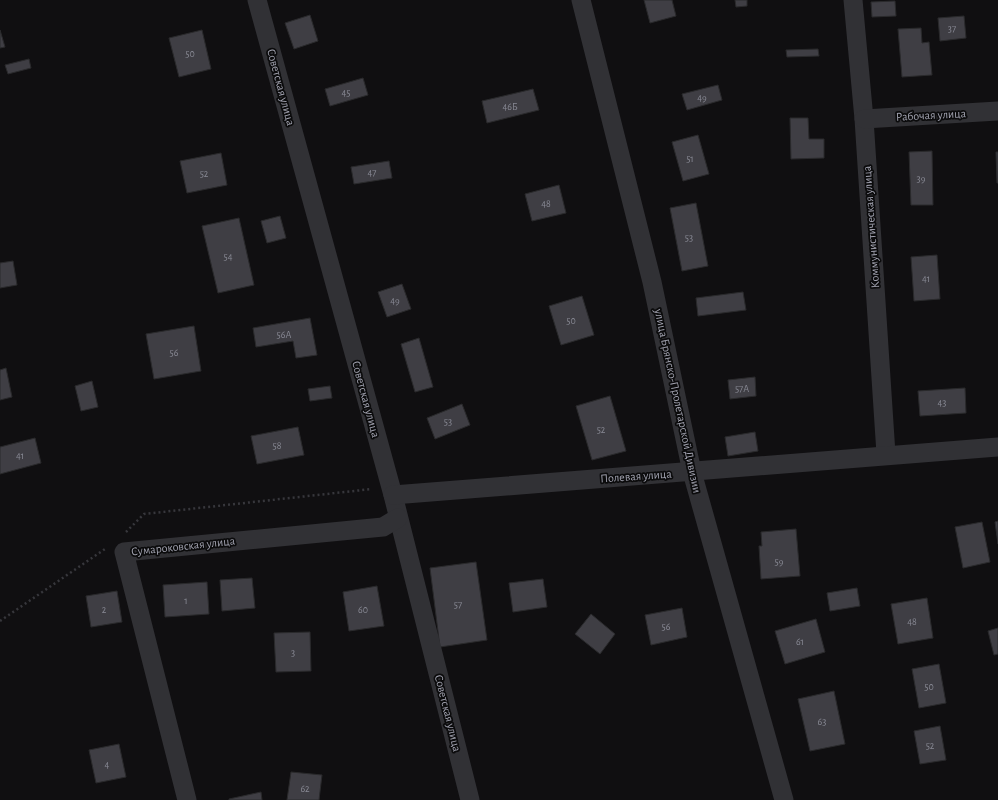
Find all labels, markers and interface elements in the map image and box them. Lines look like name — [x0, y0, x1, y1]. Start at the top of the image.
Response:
house number: 37 — [948, 24, 956, 34]
street label: Советская улица — [264, 47, 297, 127]
house number: 50 — [185, 49, 195, 59]
house number: 45 — [342, 88, 351, 98]
house number: 49 — [697, 93, 707, 103]
house number: 46Б — [502, 102, 518, 112]
street label: Рабочая улица — [896, 107, 967, 124]
house number: 51 — [686, 154, 694, 164]
street label: Коммунистическая улица — [861, 165, 882, 289]
house number: 47 — [368, 168, 376, 178]
house number: 52 — [200, 169, 209, 179]
house number: 39 — [917, 174, 926, 184]
house number: 48 — [541, 199, 551, 209]
house number: 53 — [685, 233, 693, 243]
house number: 54 — [224, 252, 233, 262]
house number: 41 — [922, 274, 930, 284]
house number: 49 — [390, 296, 400, 306]
street label: улица Брянско-Пролетарской Дивизии — [651, 307, 703, 494]
house number: 50 — [566, 316, 576, 326]
house number: 56А — [277, 330, 291, 340]
house number: 56 — [170, 348, 179, 358]
street label: Советская улица — [349, 359, 382, 439]
house number: 57А — [735, 384, 749, 394]
house number: 43 — [938, 398, 946, 408]
house number: 53 — [444, 417, 452, 427]
house number: 52 — [597, 425, 606, 435]
house number: 58 — [273, 441, 282, 451]
house number: 41 — [16, 451, 24, 461]
street label: Полевая улица — [600, 467, 673, 485]
street label: Сумароковская улица — [130, 535, 236, 558]
house number: 59 — [775, 557, 784, 567]
house number: 1 — [184, 596, 188, 606]
house number: 57 — [454, 600, 462, 610]
house number: 2 — [102, 605, 107, 615]
house number: 60 — [358, 605, 368, 615]
house number: 48 — [907, 617, 917, 627]
house number: 56 — [662, 622, 671, 632]
house number: 61 — [796, 637, 804, 647]
house number: 3 — [291, 648, 295, 658]
street label: Советская улица — [432, 673, 463, 754]
house number: 50 — [924, 682, 934, 692]
house number: 63 — [818, 717, 826, 727]
house number: 52 — [926, 741, 935, 751]
house number: 4 — [105, 760, 110, 770]
house number: 62 — [300, 784, 310, 794]

